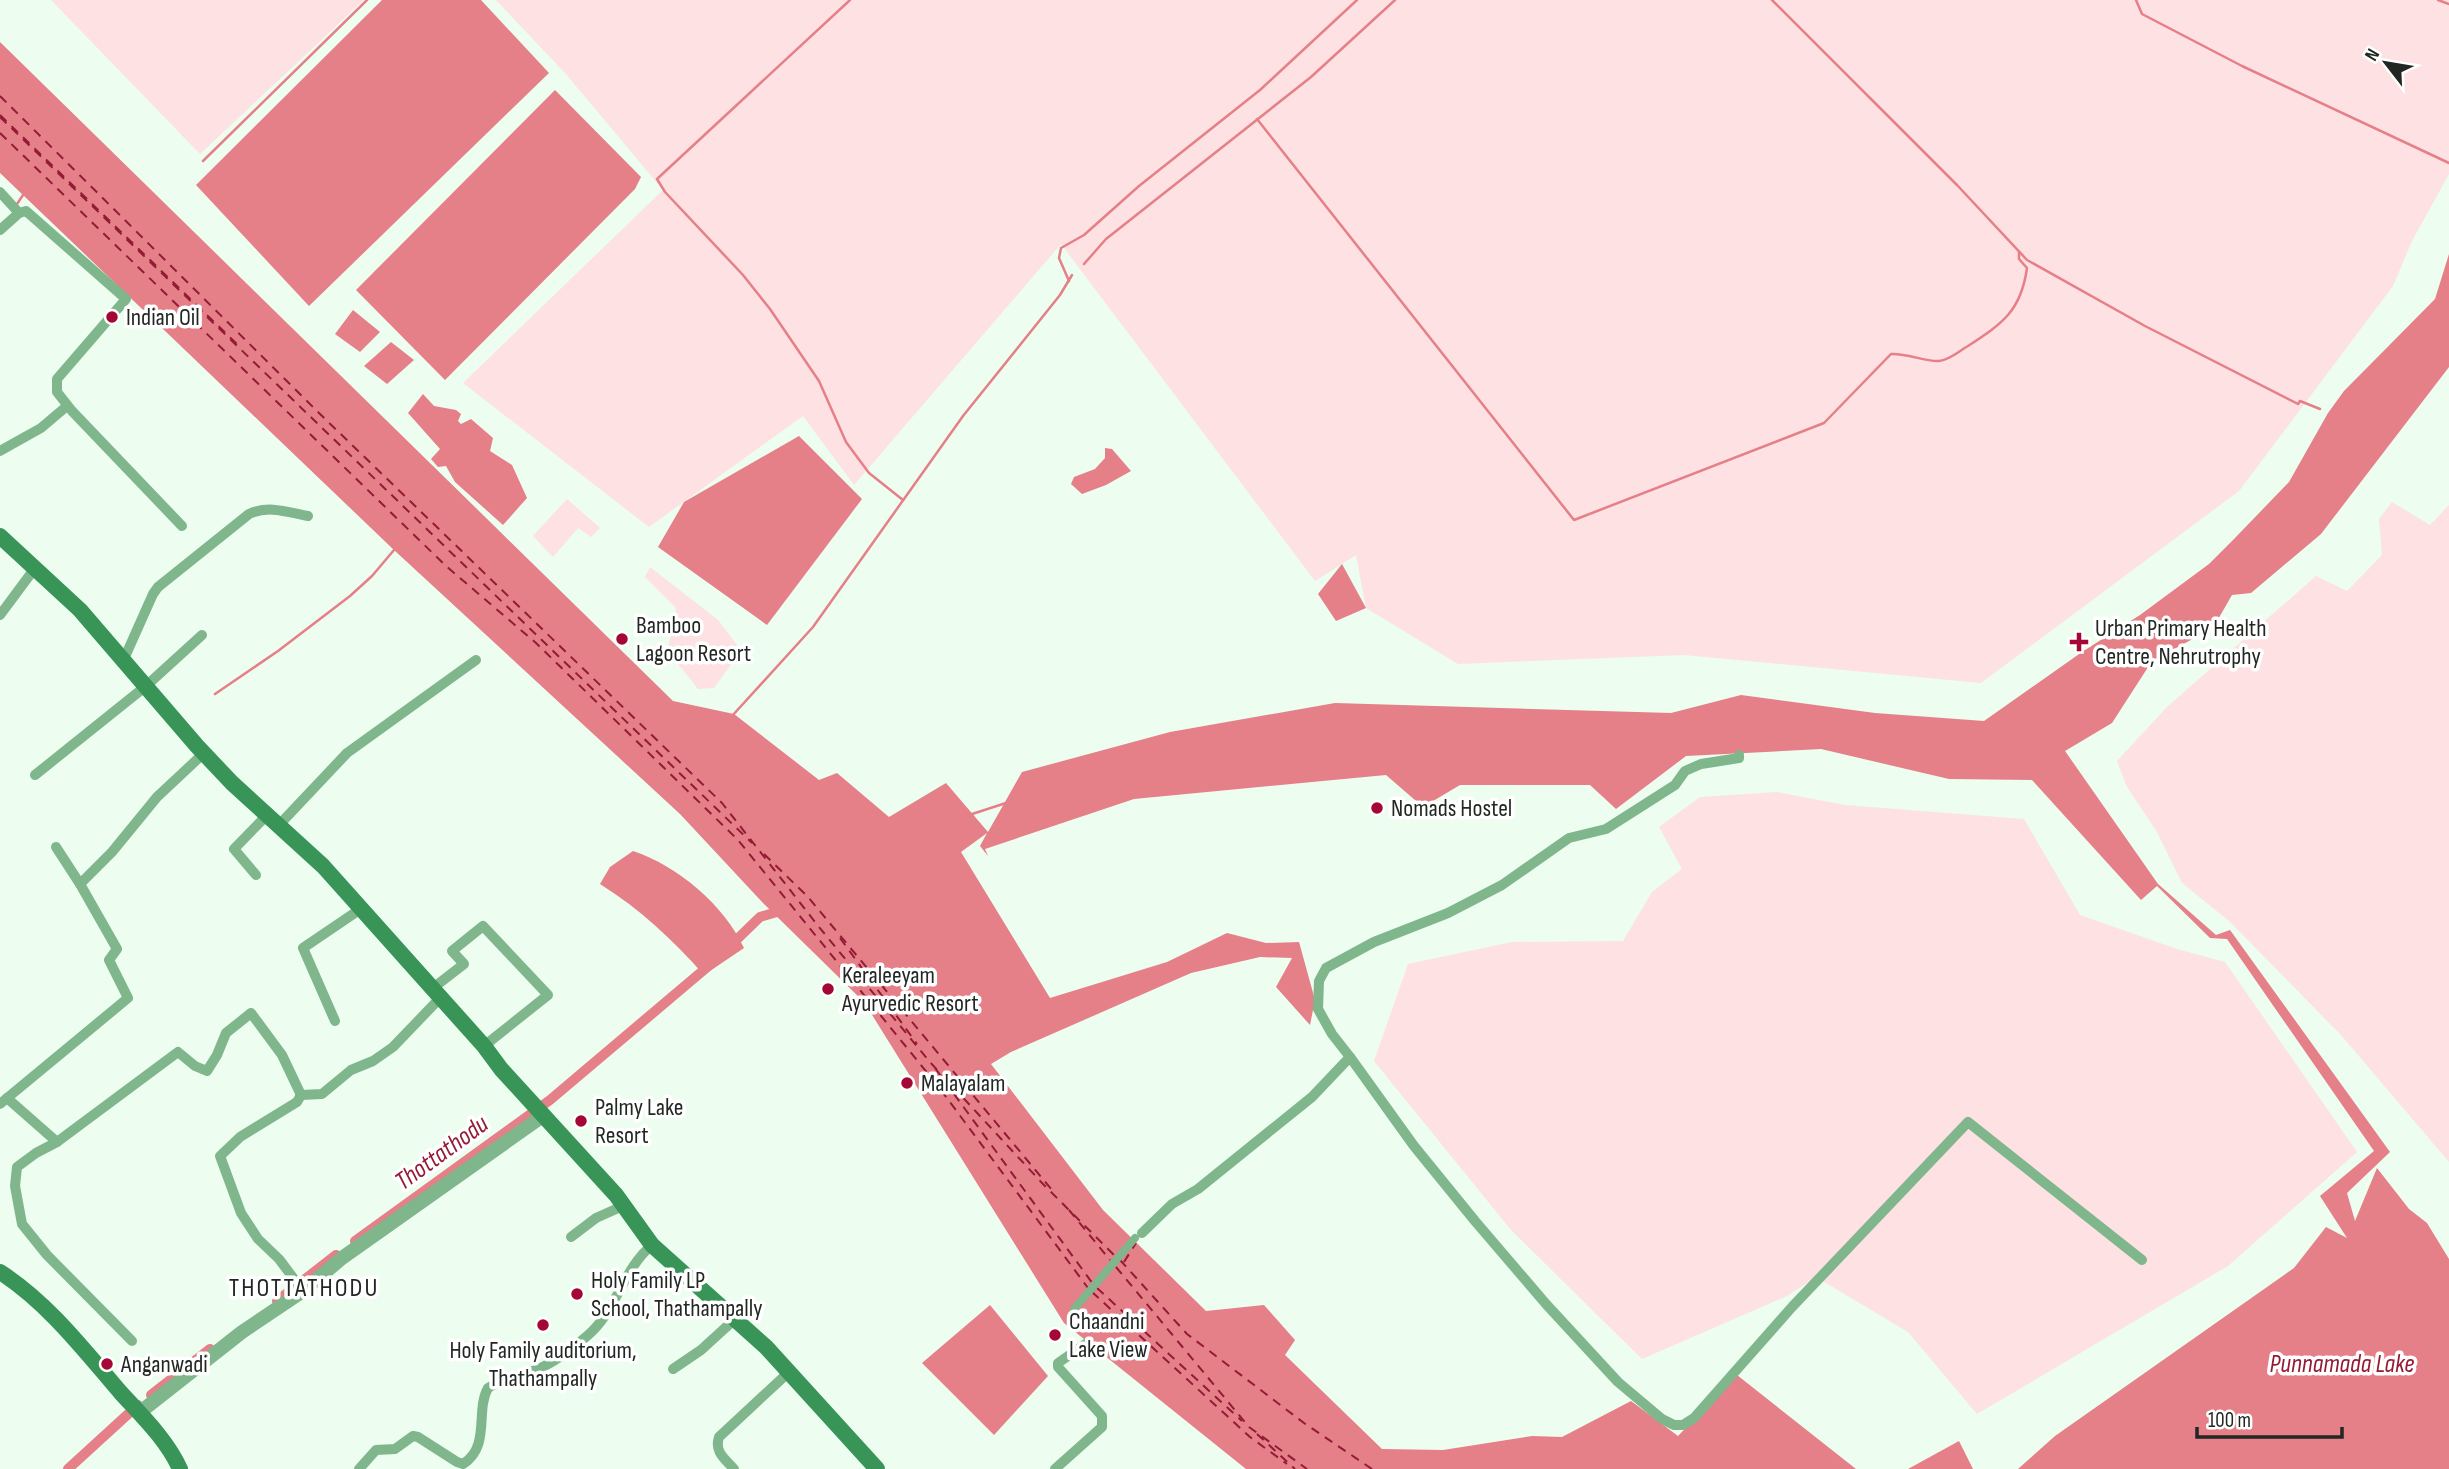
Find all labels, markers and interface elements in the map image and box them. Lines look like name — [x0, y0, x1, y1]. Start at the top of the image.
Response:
north arrow — [2351, 28, 2421, 98]
text: N — [2360, 45, 2385, 65]
place label: Indian Oil — [126, 303, 200, 332]
marker: Indian Oil — [104, 309, 120, 325]
place label: Bamboo Lagoon Resort — [636, 611, 751, 668]
place label: Urban Primary Health Centre, Nehrutrophy — [2095, 614, 2266, 671]
marker: Bamboo Lagoon Resort — [614, 631, 630, 647]
marker: Urban Primary Health Centre, Nehrutrophy — [2069, 632, 2089, 652]
place label: Nomads Hostel — [1391, 794, 1512, 823]
marker: Nomads Hostel — [1369, 800, 1385, 816]
place label: Keraleeyam Ayurvedic Resort — [841, 961, 979, 1018]
marker: Keraleeyam Ayurvedic Resort — [820, 981, 836, 997]
place label: Malayalam — [921, 1069, 1005, 1098]
marker: Malayalam — [899, 1075, 915, 1091]
place label: Palmy Lake Resort — [595, 1093, 684, 1150]
water label: Thottathodu — [389, 1109, 495, 1197]
marker: Palmy Lake Resort — [573, 1113, 589, 1129]
place label: Holy Family LP School, Thathampally — [591, 1266, 763, 1323]
district label: THOTTATHODU — [229, 1273, 379, 1304]
marker: Holy Family LP School, Thathampally — [569, 1286, 585, 1302]
place label: Chaandni Lake View — [1069, 1307, 1148, 1364]
marker: Holy Family auditorium, Thathampally — [535, 1317, 551, 1333]
marker: Chaandni Lake View — [1047, 1327, 1063, 1343]
place label: Holy Family auditorium, Thathampally — [449, 1336, 637, 1393]
water label: Punnamada Lake — [2270, 1349, 2414, 1380]
place label: Anganwadi — [120, 1350, 208, 1379]
marker: Anganwadi — [99, 1356, 115, 1372]
scale bar — [2197, 1396, 2342, 1440]
text: 100 m — [2208, 1408, 2251, 1433]

